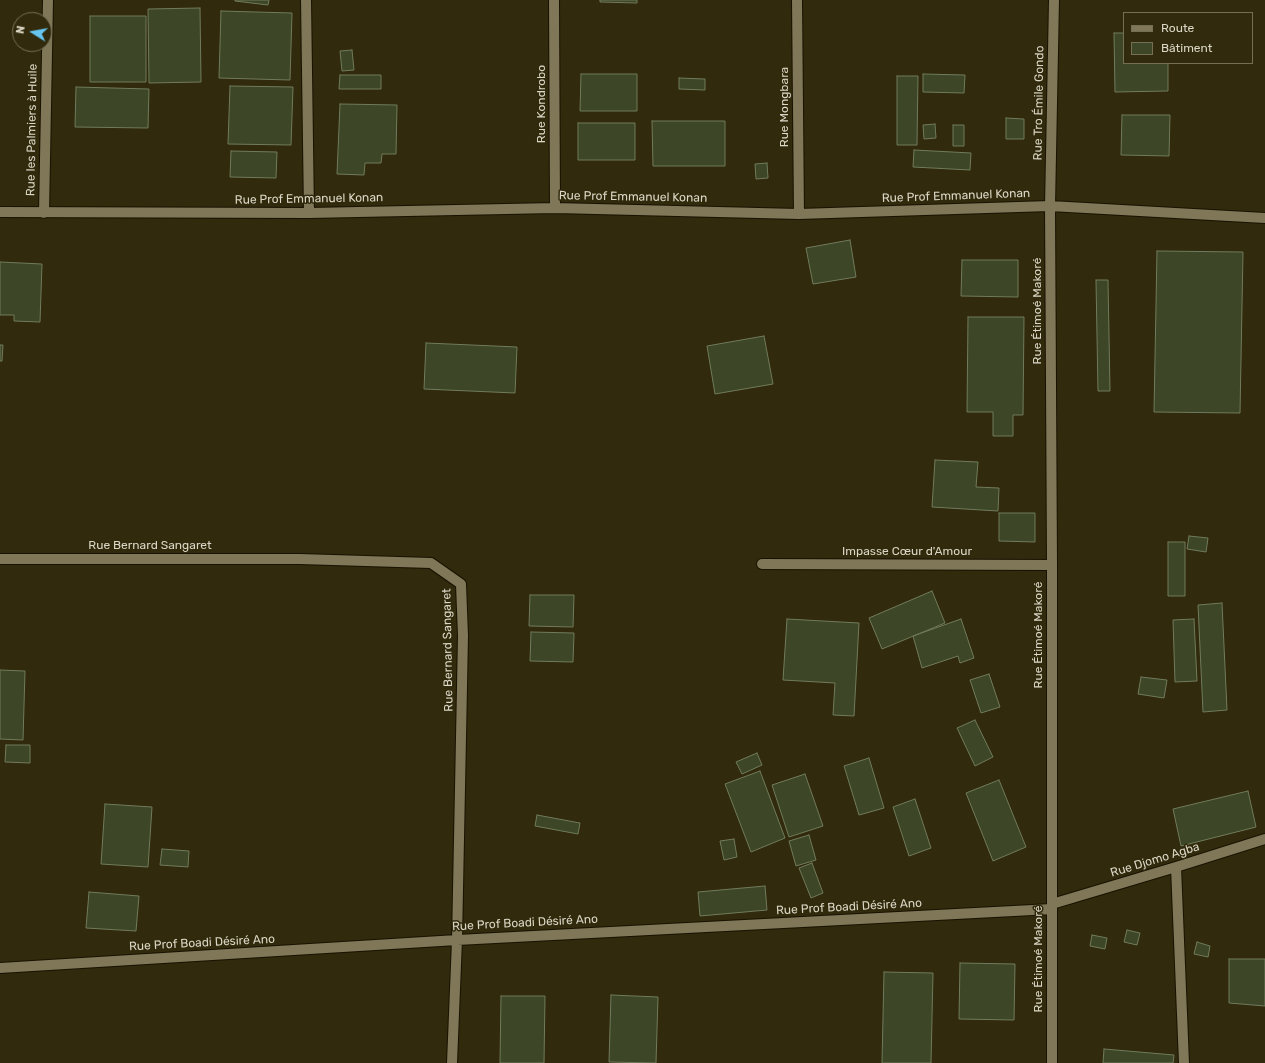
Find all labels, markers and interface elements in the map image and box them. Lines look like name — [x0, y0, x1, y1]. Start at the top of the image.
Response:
north arrow — [12, 12, 52, 52]
legend — [1123, 12, 1253, 64]
text: Route — [1161, 21, 1194, 35]
text: N — [14, 25, 28, 35]
text: Bâtiment — [1161, 41, 1212, 55]
street label: Rue Tro Émile Gondo — [1031, 46, 1047, 160]
street label: Rue les Palmiers à Huile — [24, 64, 40, 196]
street label: Rue Kondrobo — [535, 65, 549, 143]
street label: Rue Mongbara — [778, 67, 792, 147]
street label: Rue Prof Emmanuel Konan — [882, 186, 1030, 206]
street label: Rue Prof Emmanuel Konan — [559, 189, 707, 205]
street label: Rue Prof Emmanuel Konan — [235, 191, 383, 207]
street label: Rue Étimoé Makoré — [1031, 258, 1045, 364]
street label: Rue Bernard Sangaret — [88, 539, 212, 553]
street label: Impasse Cœur d'Amour — [842, 545, 972, 559]
street label: Rue Étimoé Makoré — [1032, 582, 1046, 688]
street label: Rue Bernard Sangaret — [440, 588, 456, 712]
street label: Rue Djomo Agba — [1109, 840, 1201, 880]
street label: Rue Prof Boadi Désiré Ano — [776, 896, 922, 918]
street label: Rue Étimoé Makoré — [1032, 906, 1046, 1012]
street label: Rue Prof Boadi Désiré Ano — [452, 912, 598, 934]
street label: Rue Prof Boadi Désiré Ano — [129, 932, 275, 954]

